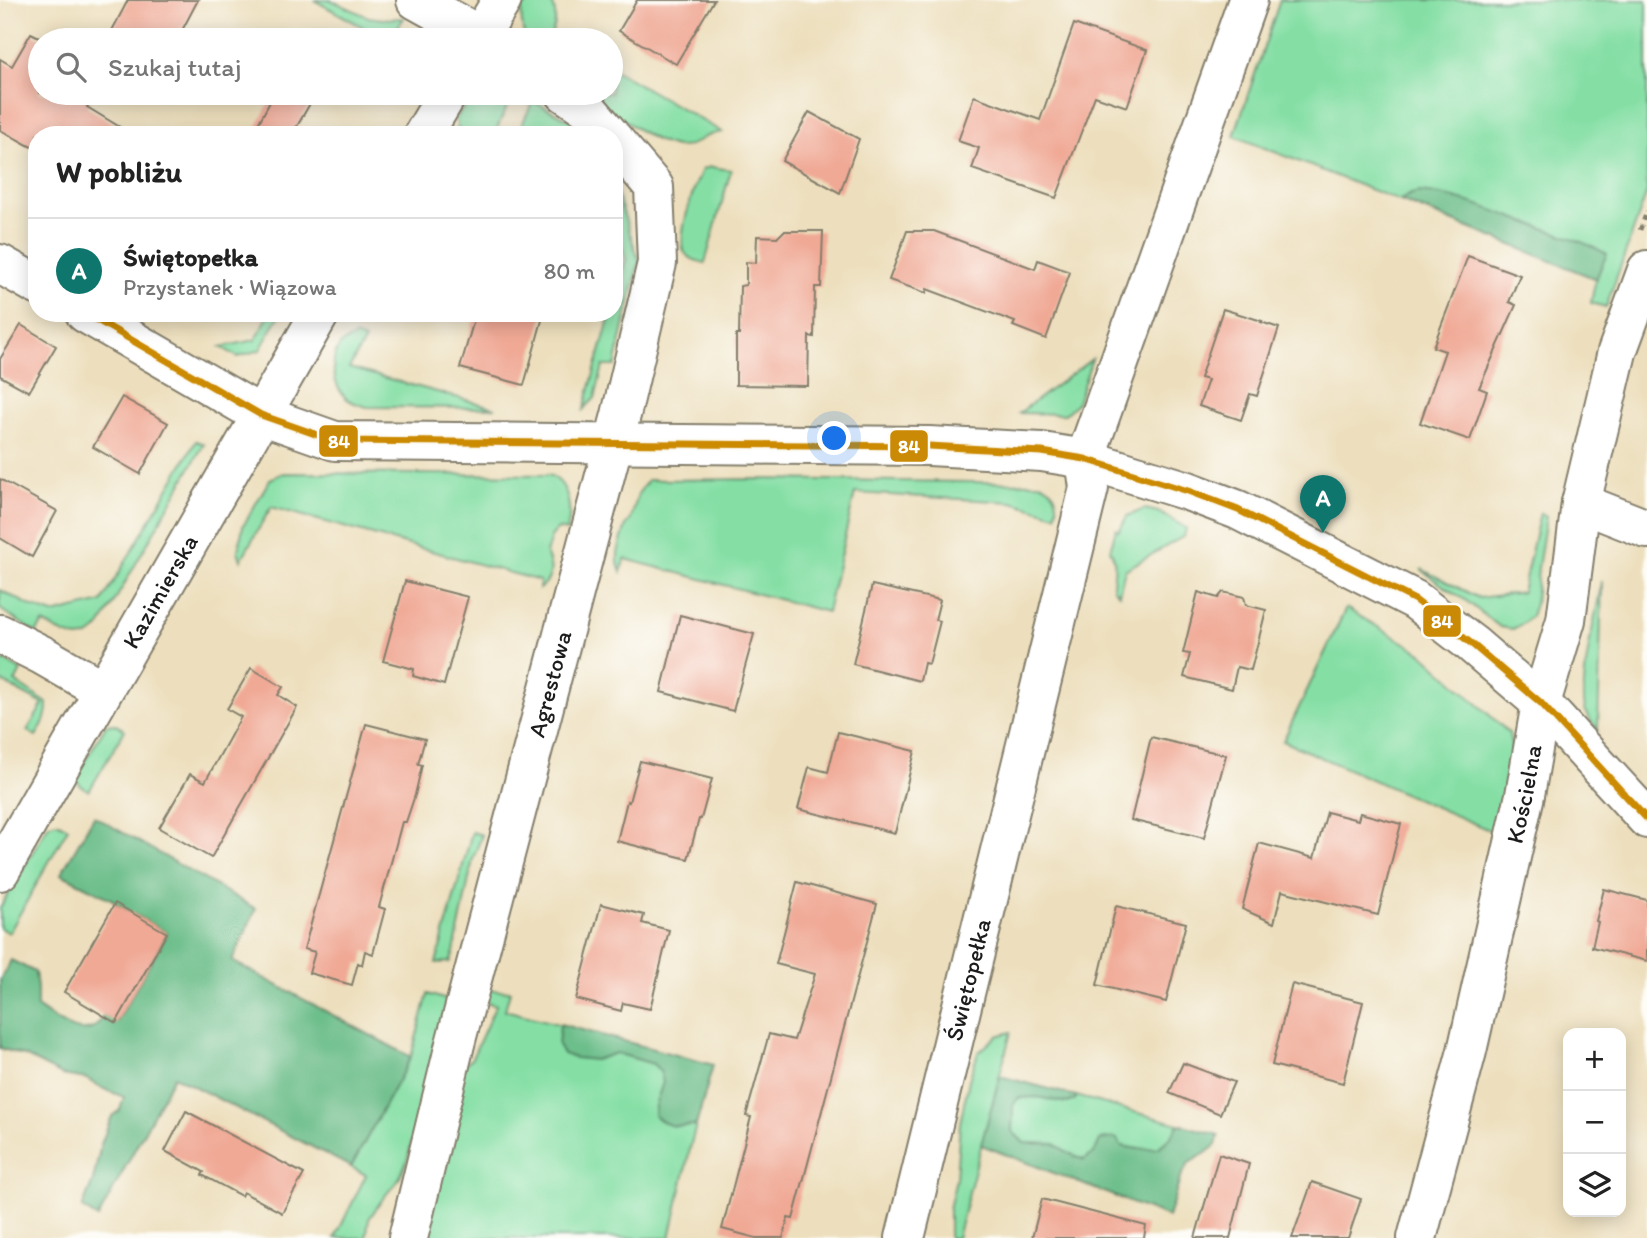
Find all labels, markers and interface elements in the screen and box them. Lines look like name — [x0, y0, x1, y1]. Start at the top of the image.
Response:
search box — [28, 28, 623, 105]
icon: search — [52, 48, 90, 86]
text: Szukaj tutaj — [108, 51, 241, 83]
text: W pobliżu — [56, 153, 182, 190]
text: Świętopełka — [123, 241, 258, 273]
text: A — [72, 257, 86, 285]
text: 80 m — [544, 257, 595, 285]
text: Przystanek · Wiązowa — [123, 273, 337, 301]
your location — [817, 421, 851, 455]
line badge: 84 — [318, 424, 359, 458]
line badge: 84 — [889, 429, 929, 463]
text: 84 — [328, 430, 350, 453]
text: 84 — [898, 435, 920, 458]
pin: A — [1300, 475, 1346, 533]
street label: Kazimierska — [116, 529, 204, 653]
line badge: 84 — [1422, 604, 1462, 638]
text: 84 — [1431, 610, 1453, 633]
street label: Agrestowa — [522, 627, 578, 740]
street label: Kościelna — [1500, 742, 1548, 846]
street label: Świętopełka — [939, 915, 997, 1044]
map controls — [1563, 1028, 1626, 1217]
button: + — [1563, 1028, 1626, 1091]
button: − — [1563, 1091, 1626, 1154]
button: layers — [1563, 1154, 1626, 1217]

